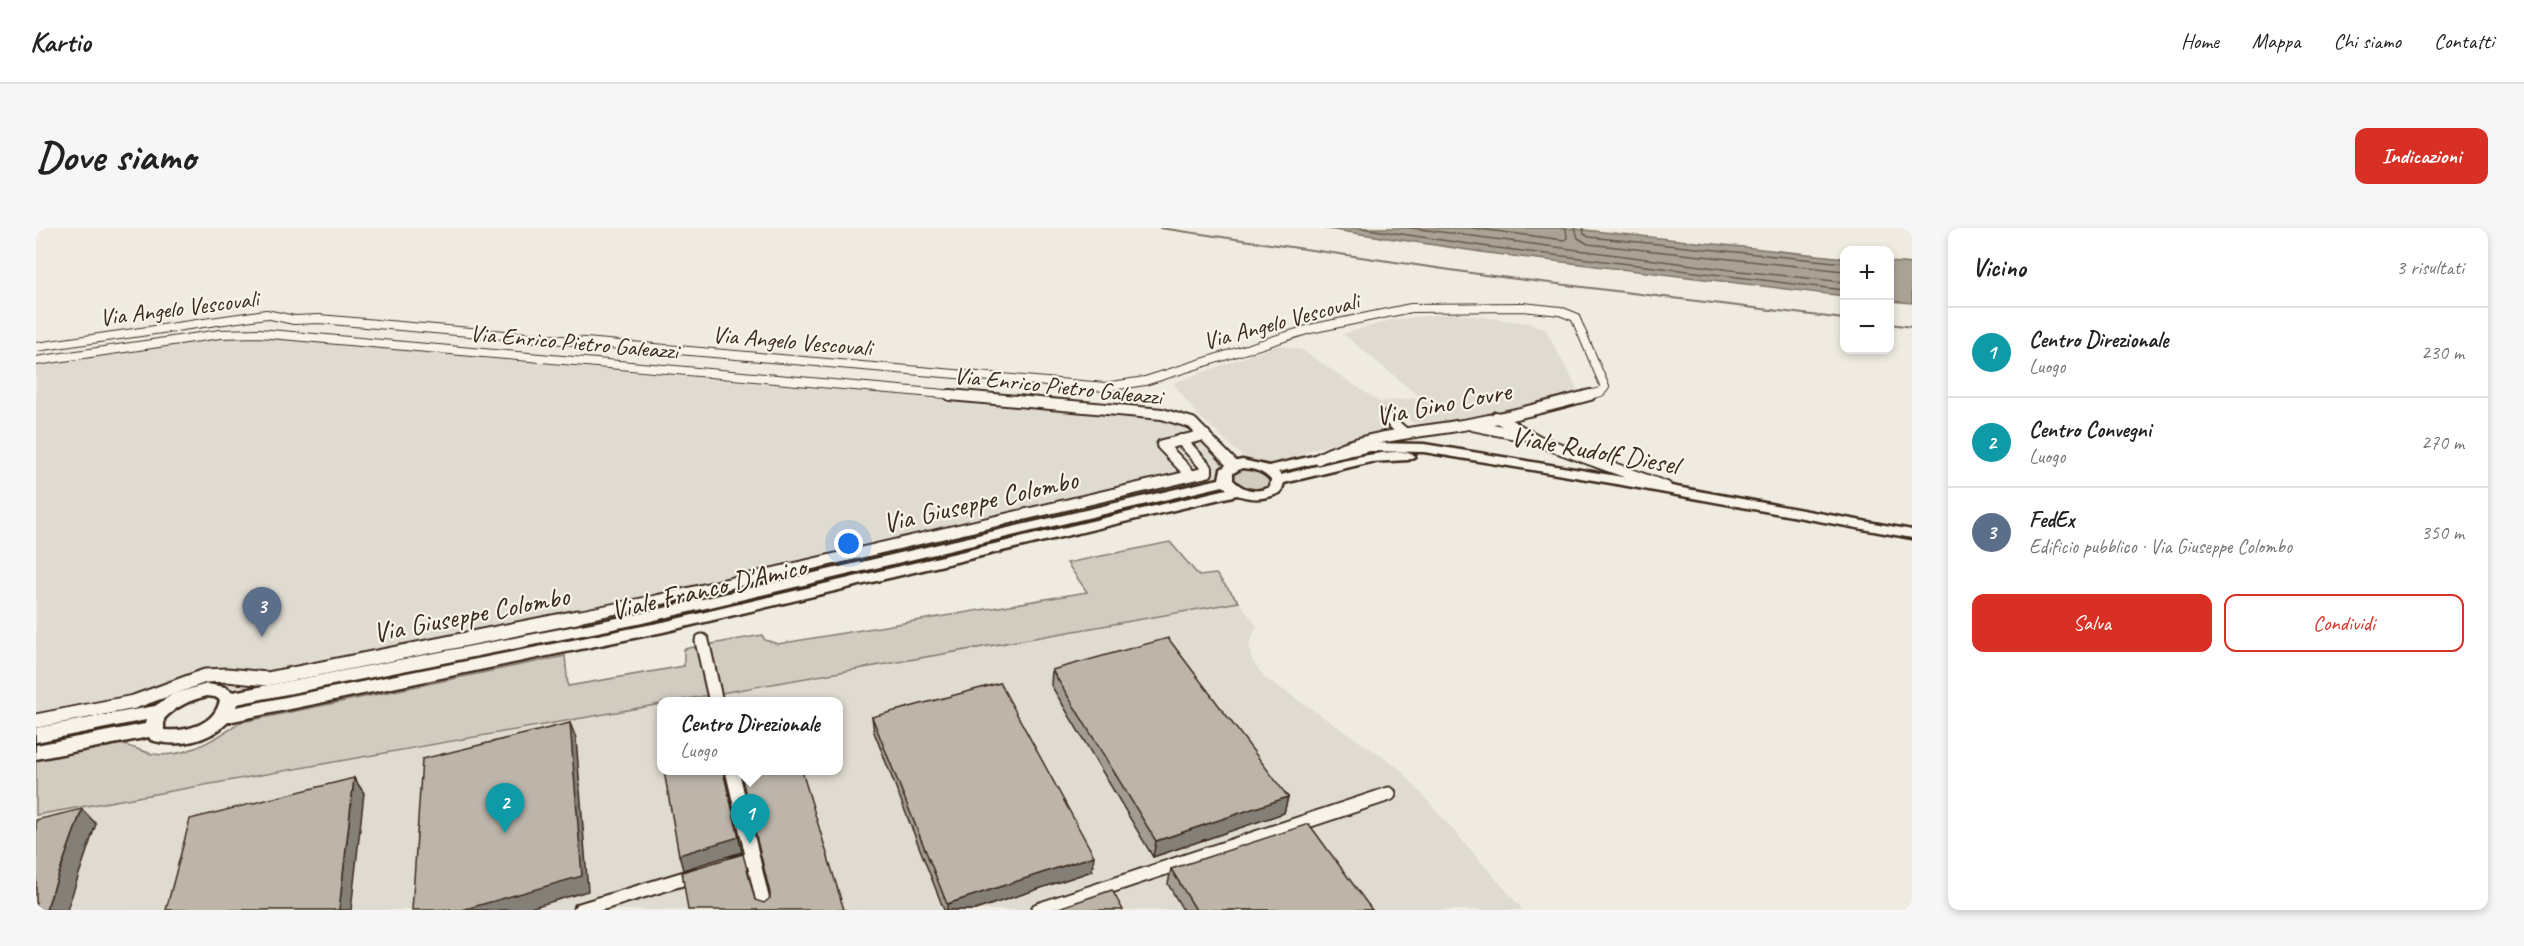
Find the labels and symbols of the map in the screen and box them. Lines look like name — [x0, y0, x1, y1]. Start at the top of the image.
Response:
street label: Via Angelo Vescovali — [98, 283, 263, 333]
street label: Via Angelo Vescovali — [1200, 285, 1365, 356]
street label: Via Enrico Pietro Galeazzi — [469, 318, 682, 366]
street label: Via Angelo Vescovali — [711, 319, 875, 363]
street label: Via Enrico Pietro Galeazzi — [952, 360, 1166, 412]
street label: Via Gino Covre — [1372, 372, 1516, 433]
street label: Viale Rudolf Diesel — [1508, 418, 1687, 483]
street label: Via Giuseppe Colombo — [879, 461, 1083, 540]
your location — [834, 529, 863, 558]
street label: Viale Franco D'Amico — [607, 548, 812, 627]
street label: Via Giuseppe Colombo — [370, 577, 574, 650]
pin: 3 — [242, 588, 282, 637]
pin: 2 — [486, 784, 524, 833]
pin: 1 — [730, 794, 770, 844]

